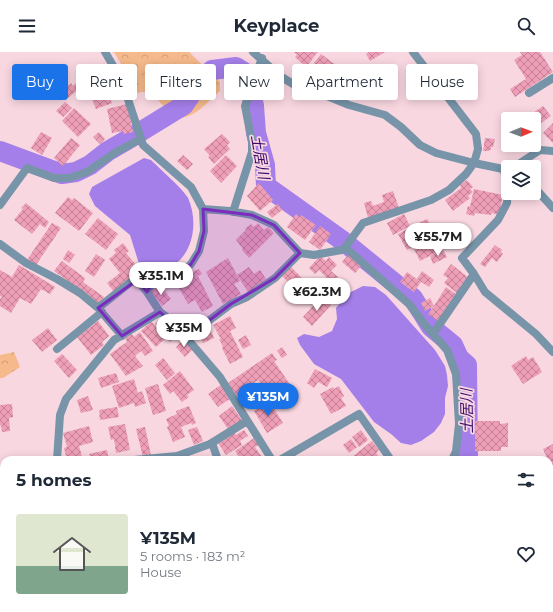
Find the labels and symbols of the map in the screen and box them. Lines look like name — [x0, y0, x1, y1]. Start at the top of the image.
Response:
north arrow — [501, 112, 541, 152]
water label: 土居川 — [247, 133, 274, 183]
pin: ¥55.7M — [405, 223, 471, 257]
pin: ¥35.1M — [128, 262, 194, 296]
pin: ¥62.3M — [284, 278, 350, 312]
pin: ¥35M — [160, 314, 208, 348]
pin: ¥135M — [240, 383, 296, 417]
water label: 土居川 — [457, 386, 476, 434]

